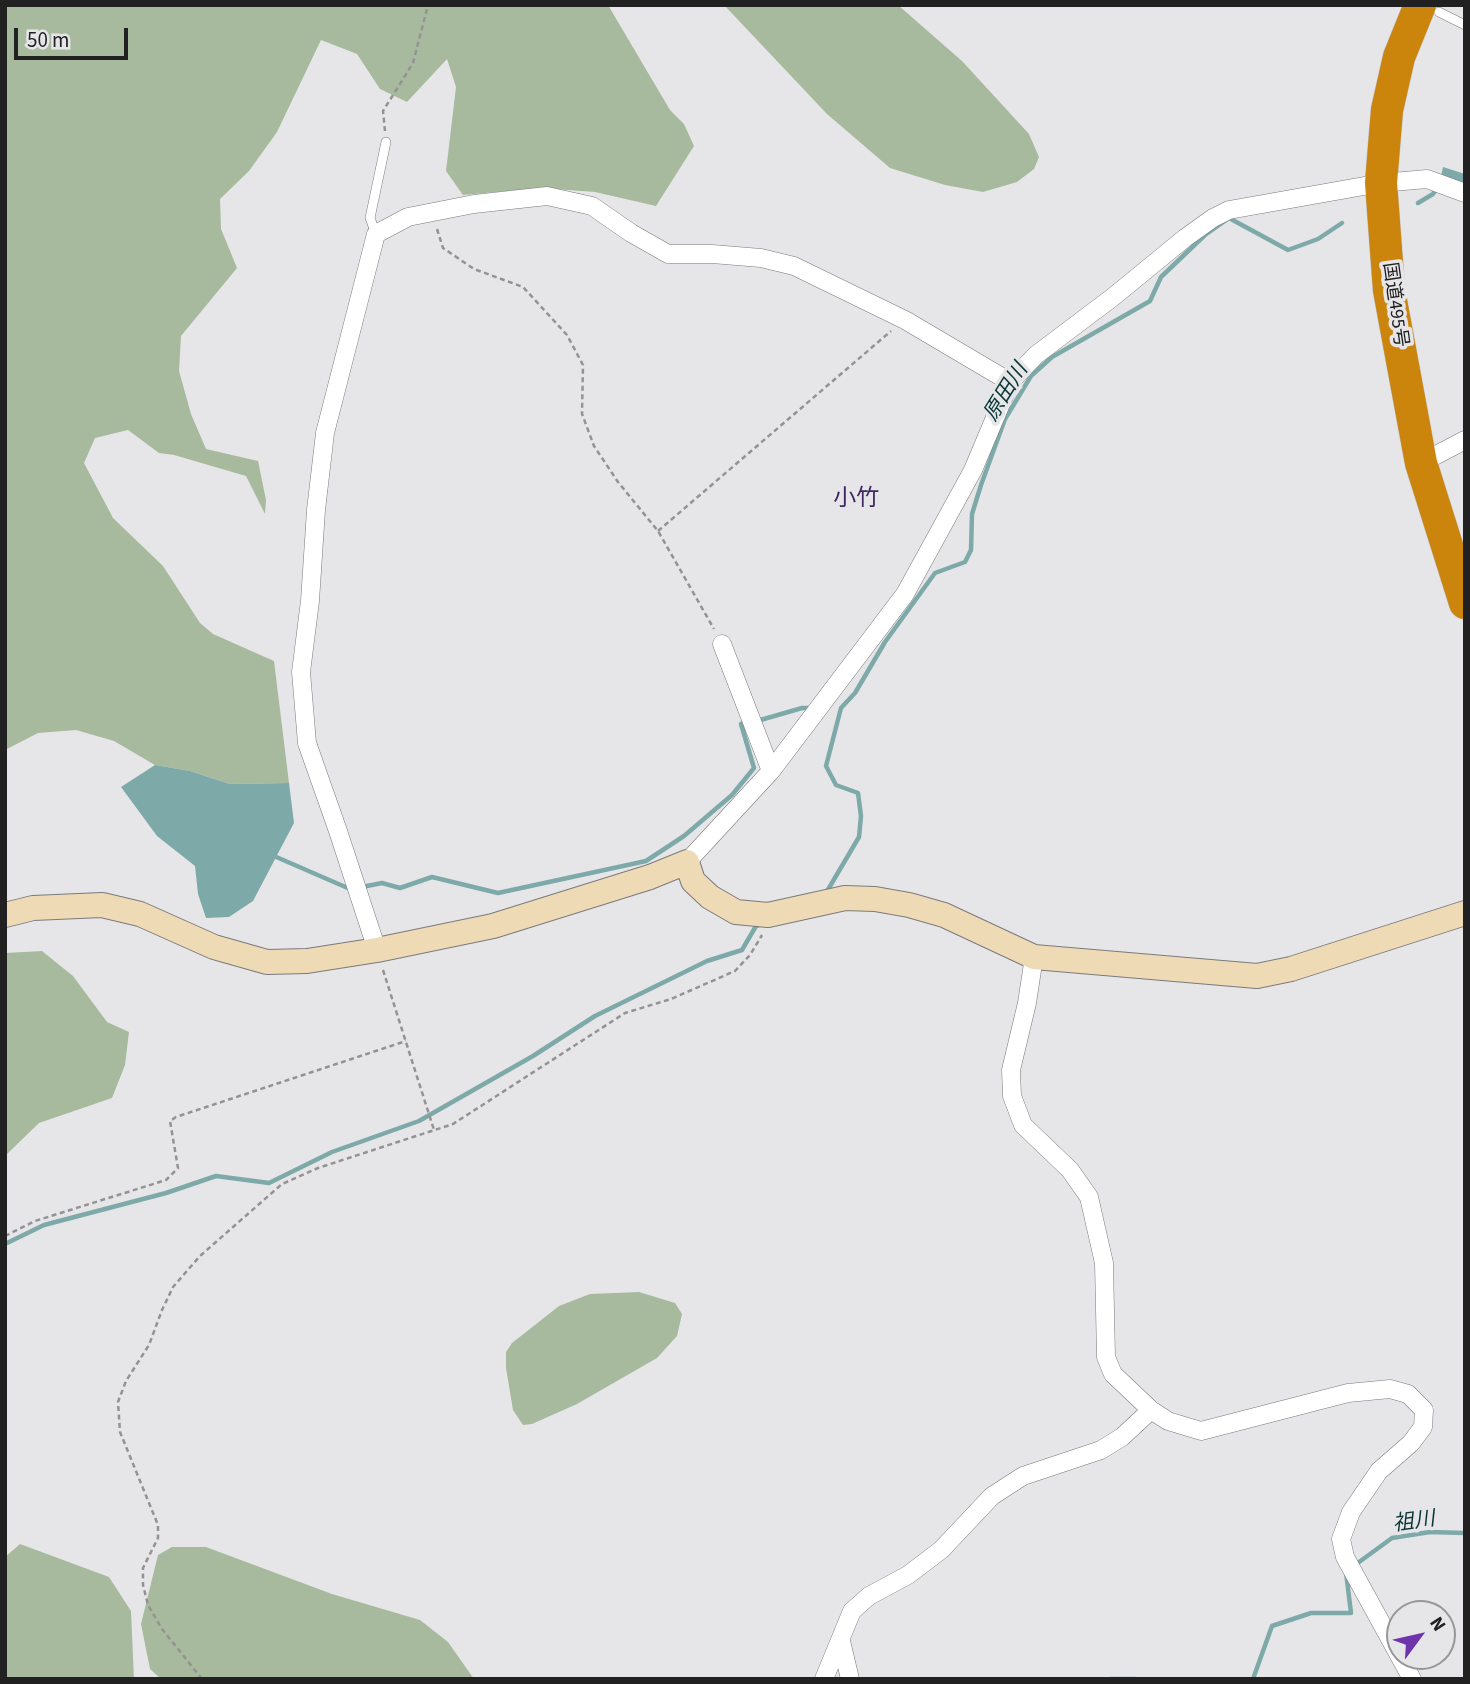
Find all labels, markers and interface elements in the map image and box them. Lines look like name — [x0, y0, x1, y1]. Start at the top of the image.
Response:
scale bar — [18, 14, 131, 58]
text: 50 m — [27, 25, 69, 55]
street label: 国道495号 — [1377, 261, 1411, 349]
water label: 原田川 — [980, 360, 1034, 426]
district label: 小竹 — [833, 486, 879, 514]
water label: 祖川 — [1391, 1508, 1437, 1538]
north arrow — [1386, 1600, 1456, 1670]
text: N — [1423, 1612, 1452, 1637]

